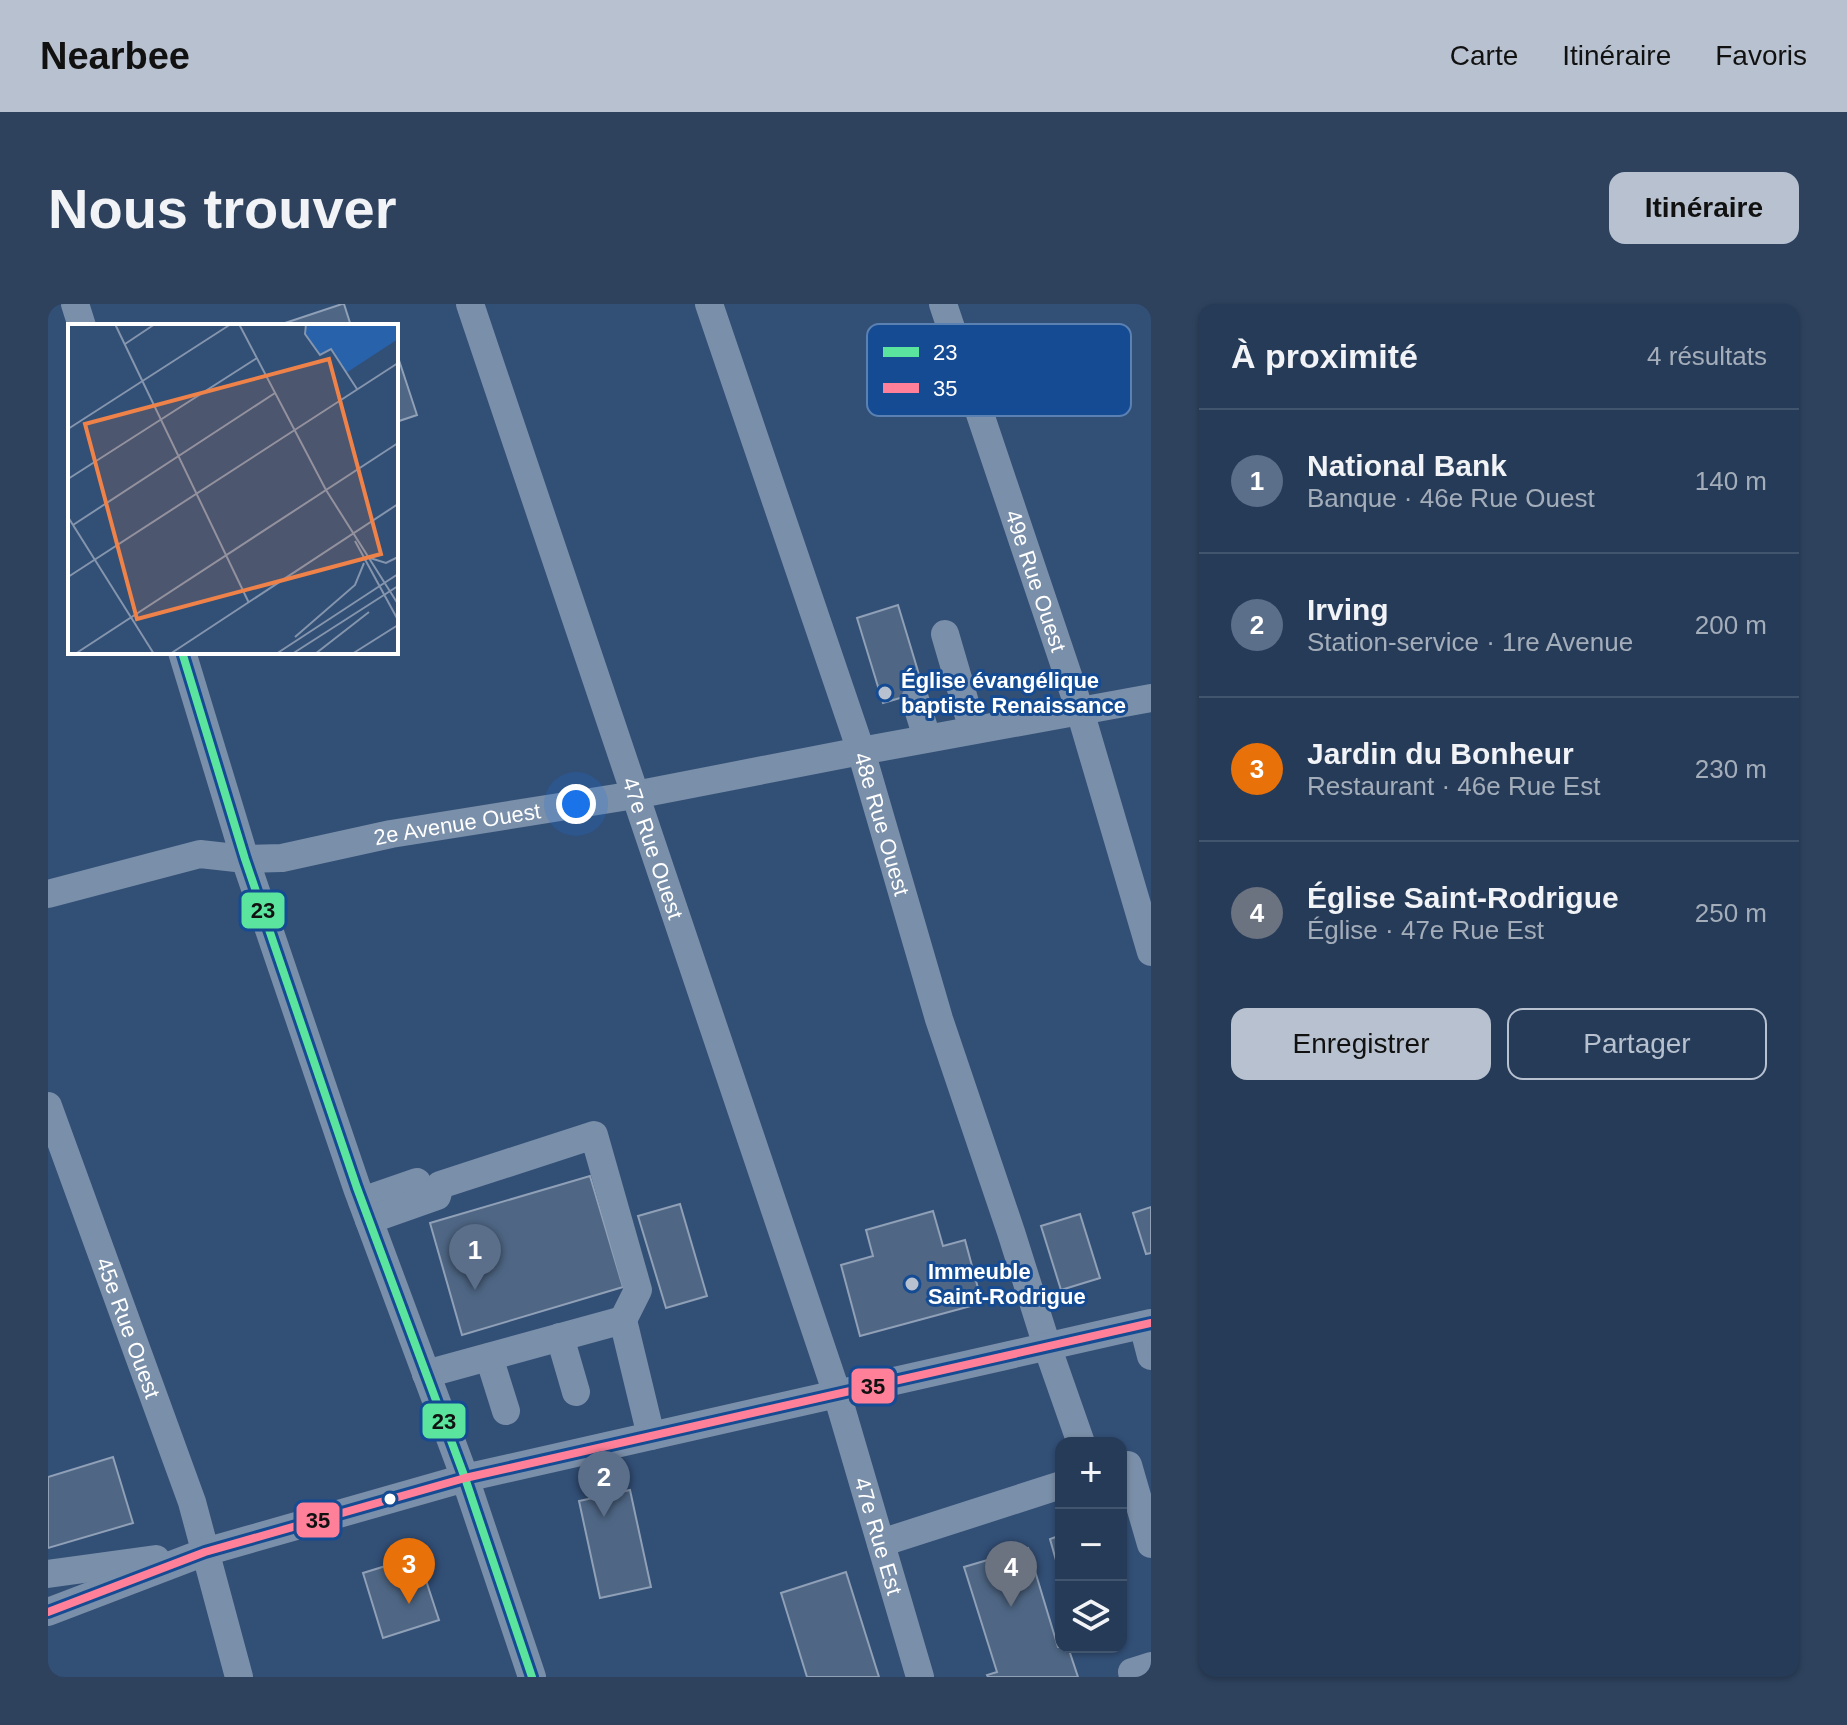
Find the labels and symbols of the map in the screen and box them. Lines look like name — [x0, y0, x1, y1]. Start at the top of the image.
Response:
inset map — [68, 324, 398, 654]
legend — [867, 324, 1131, 416]
text: 23 — [933, 340, 957, 365]
text: 35 — [933, 376, 957, 401]
street label: 49e Rue Ouest — [1001, 507, 1072, 655]
place label: Église évangélique baptiste Renaissance — [901, 668, 1126, 718]
marker: Église évangélique baptiste Renaissance — [876, 684, 894, 702]
street label: 48e Rue Ouest — [849, 749, 915, 898]
street label: 47e Rue Ouest — [618, 774, 689, 922]
your location — [556, 784, 596, 824]
street label: 2e Avenue Ouest — [371, 798, 542, 850]
line badge: 23 — [240, 891, 286, 930]
text: 23 — [251, 898, 275, 923]
pin: 1 — [449, 1224, 501, 1290]
street label: 45e Rue Ouest — [92, 1254, 166, 1402]
place label: Immeuble Saint-Rodrigue — [928, 1259, 1086, 1309]
marker: Immeuble Saint-Rodrigue — [903, 1275, 921, 1293]
line badge: 35 — [850, 1367, 896, 1405]
text: 35 — [861, 1374, 885, 1399]
line badge: 23 — [421, 1402, 467, 1440]
text: 23 — [432, 1409, 456, 1434]
pin: 2 — [578, 1451, 630, 1517]
street label: 47e Rue Est — [850, 1474, 908, 1598]
unlabelled marker — [382, 1491, 398, 1507]
line badge: 35 — [295, 1501, 341, 1539]
text: 35 — [306, 1508, 330, 1533]
pin: 3 — [383, 1538, 435, 1604]
pin: 4 — [985, 1541, 1037, 1607]

